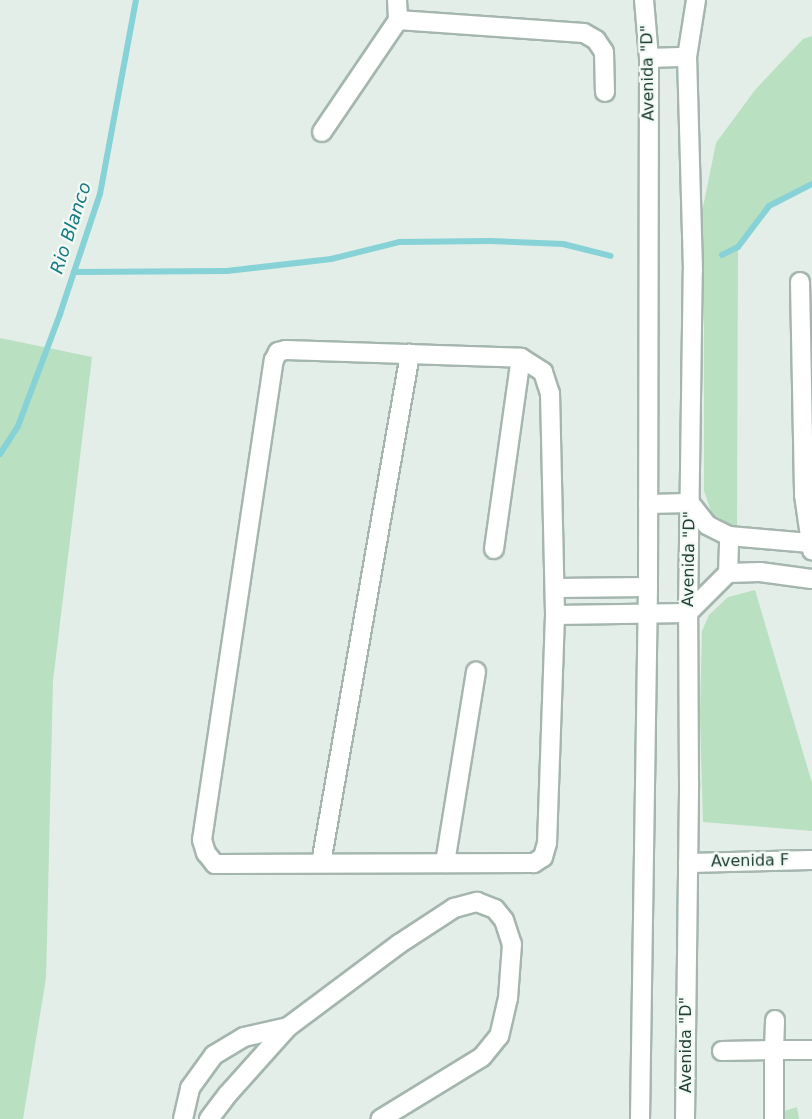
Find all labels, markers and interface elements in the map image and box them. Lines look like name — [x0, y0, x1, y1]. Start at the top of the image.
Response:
street label: Avenida "D" — [638, 25, 658, 121]
water label: Rio Blanco — [46, 180, 96, 276]
street label: Avenida "D" — [679, 511, 699, 607]
street label: Avenida F — [711, 851, 789, 871]
street label: Avenida "D" — [676, 997, 696, 1093]

